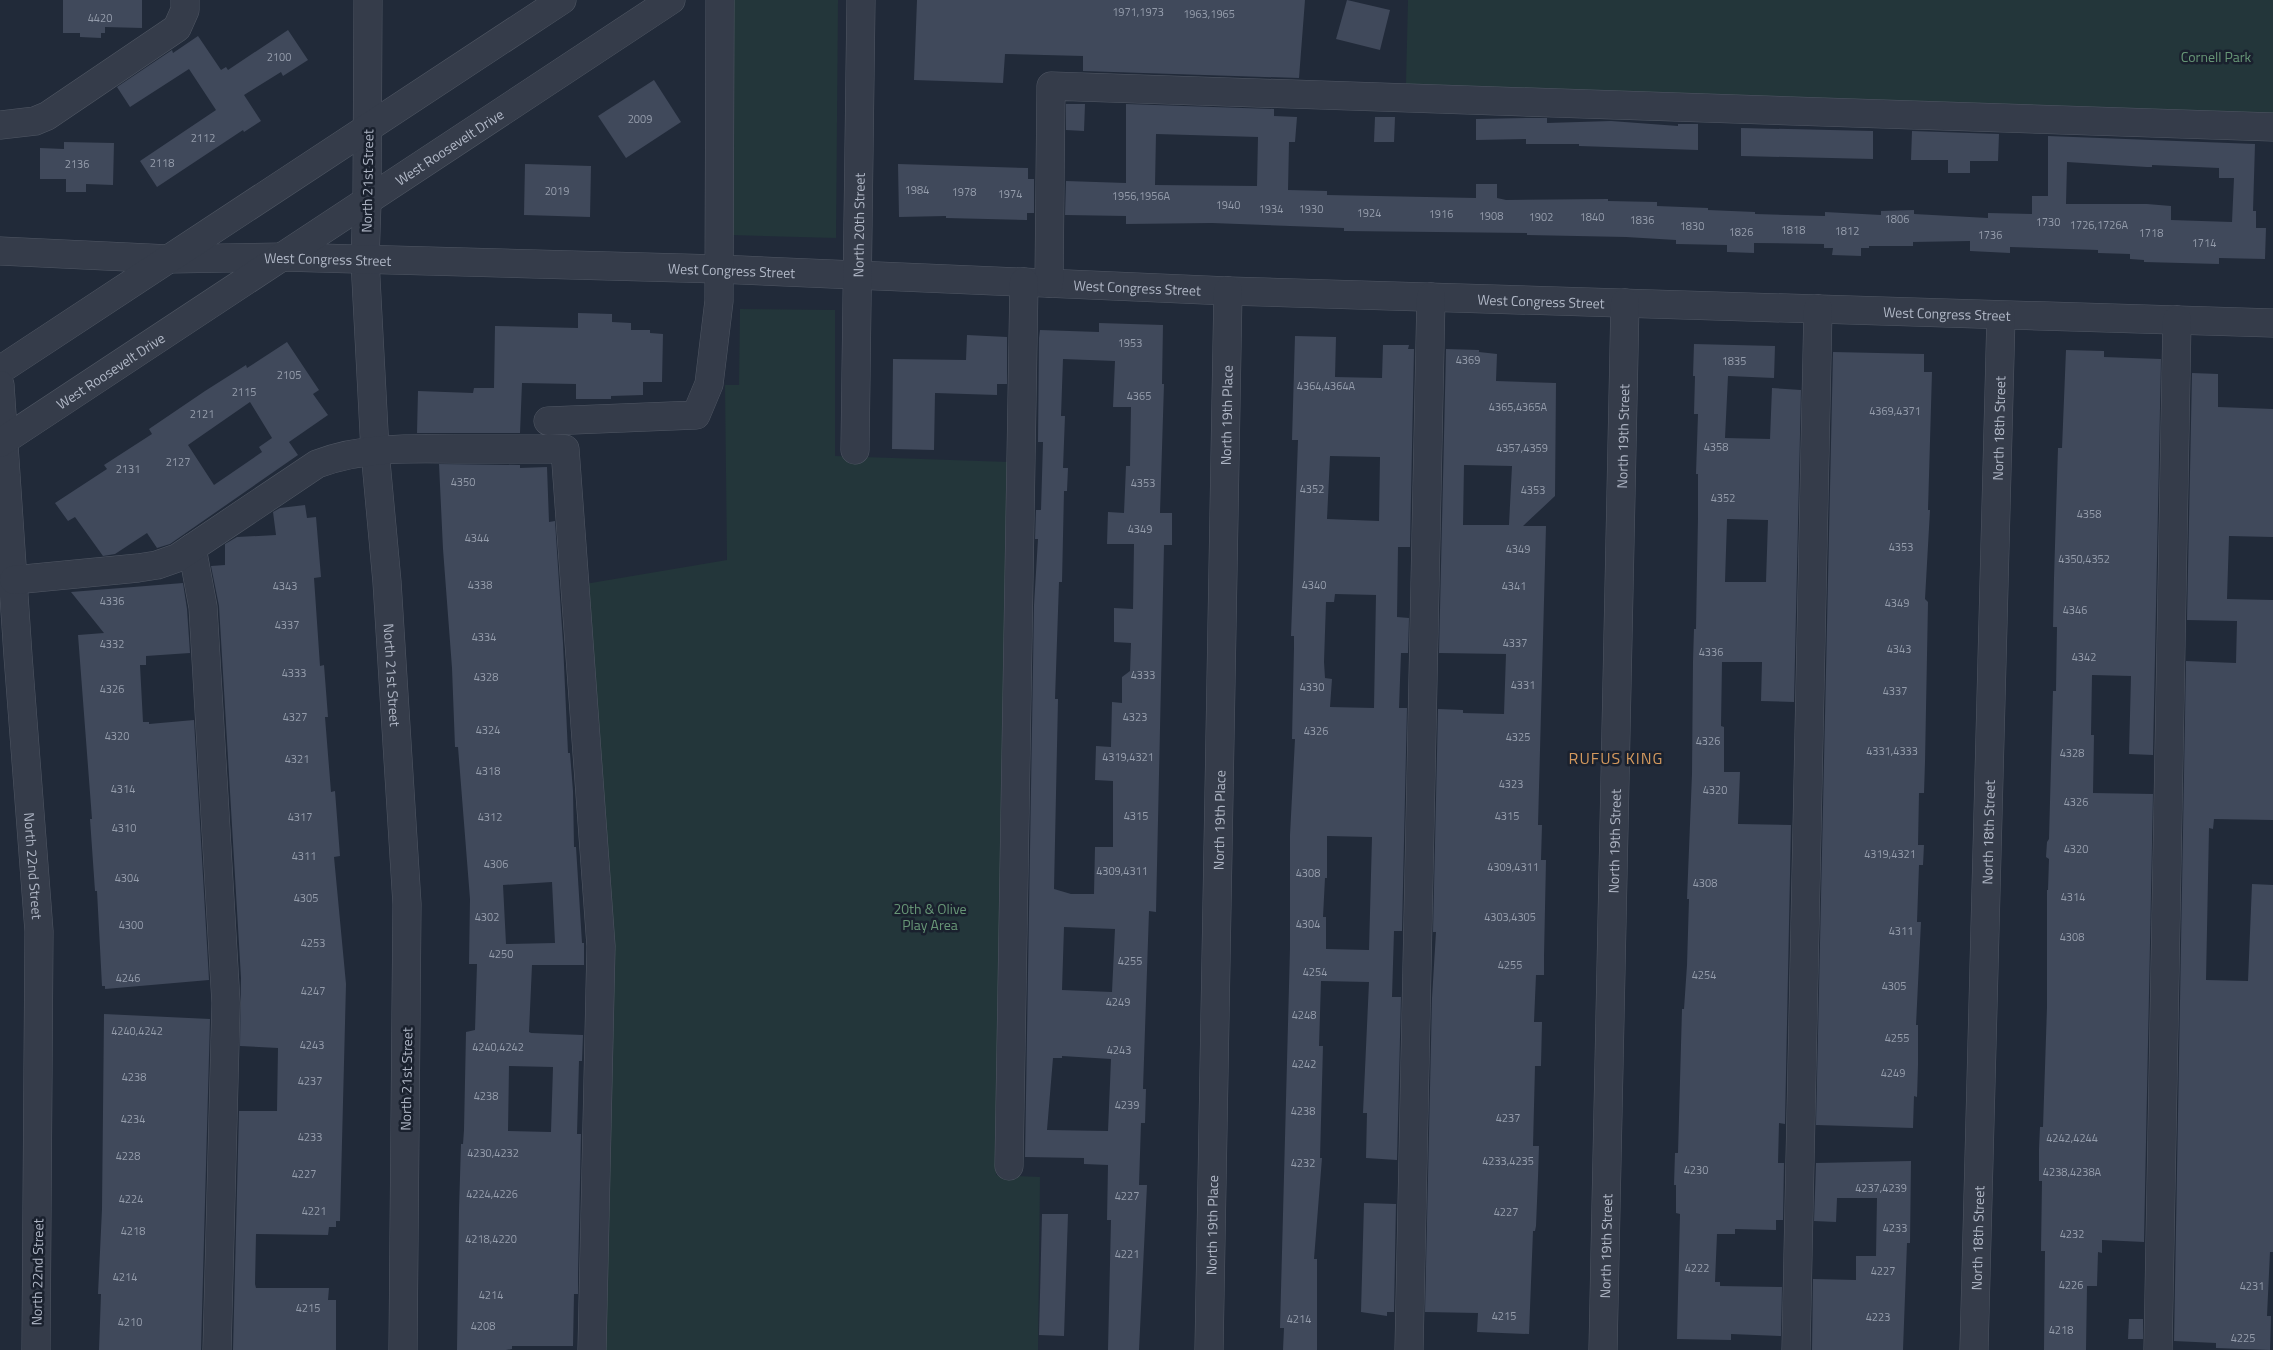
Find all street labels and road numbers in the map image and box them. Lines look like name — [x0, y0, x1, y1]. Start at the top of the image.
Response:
street label: West Roosevelt Drive — [391, 103, 507, 190]
street label: North 21st Street — [356, 129, 378, 233]
street label: North 20th Street — [847, 173, 869, 277]
street label: West Congress Street — [264, 246, 392, 270]
street label: West Congress Street — [668, 257, 796, 283]
street label: West Congress Street — [1073, 274, 1201, 300]
street label: West Congress Street — [1477, 288, 1605, 313]
street label: West Congress Street — [1883, 301, 2011, 325]
street label: West Roosevelt Drive — [52, 327, 169, 414]
street label: North 19th Place — [1214, 365, 1237, 465]
street label: North 18th Street — [1986, 376, 2010, 481]
street label: North 19th Street — [1611, 384, 1634, 489]
street label: North 21st Street — [379, 623, 406, 727]
street label: North 19th Place — [1207, 770, 1230, 870]
street label: North 18th Street — [1976, 780, 1999, 885]
street label: North 19th Street — [1602, 789, 1625, 894]
street label: North 22nd Street — [19, 812, 49, 920]
street label: North 21st Street — [395, 1027, 417, 1131]
street label: North 19th Place — [1200, 1175, 1223, 1275]
street label: North 18th Street — [1965, 1185, 1989, 1291]
street label: North 19th Street — [1594, 1193, 1617, 1299]
street label: North 22nd Street — [26, 1218, 48, 1326]

